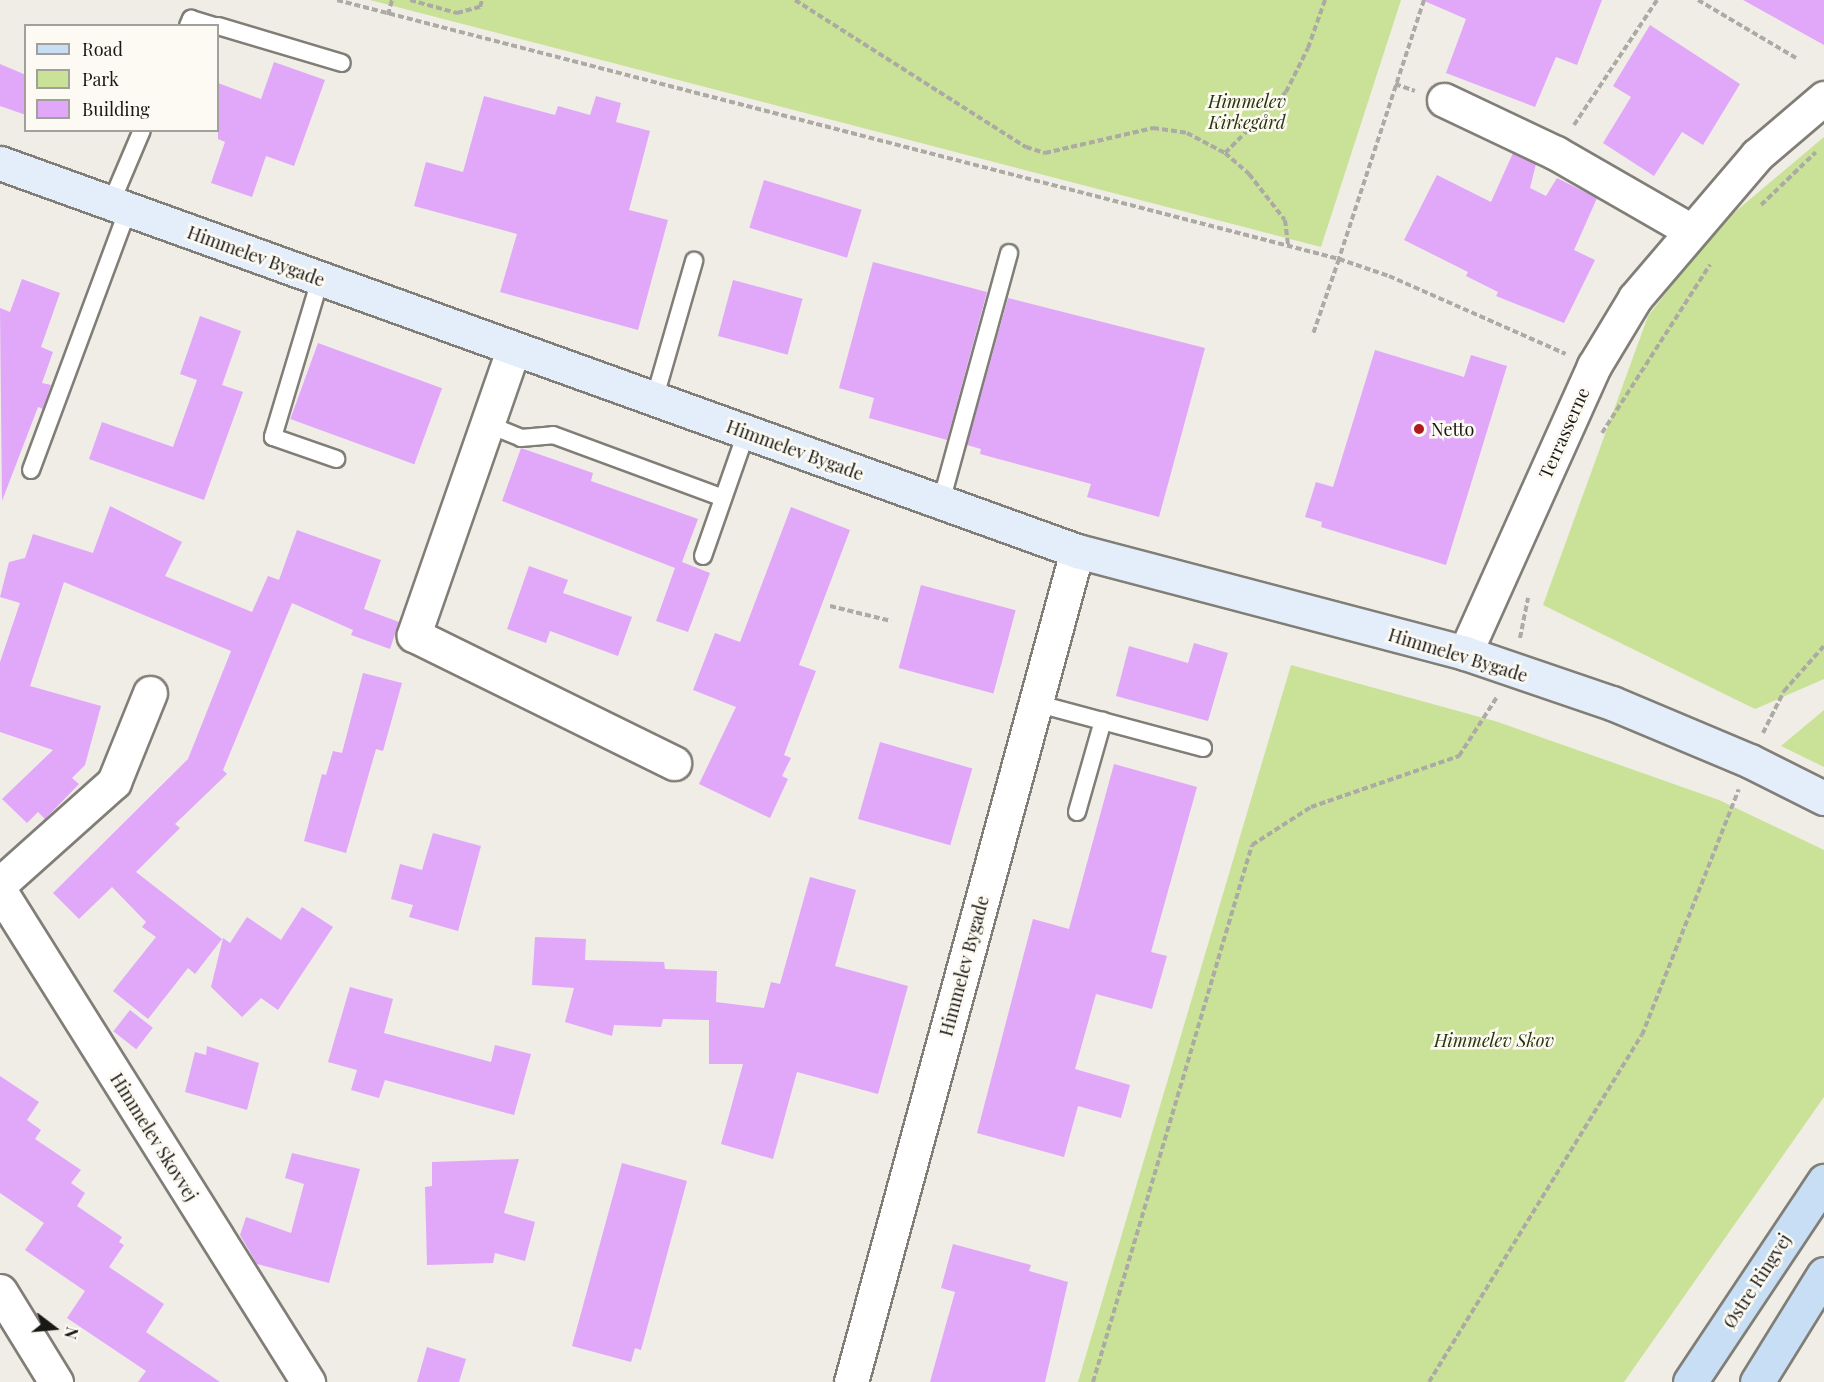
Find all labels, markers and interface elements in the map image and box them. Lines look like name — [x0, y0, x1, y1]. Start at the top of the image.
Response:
legend — [24, 24, 219, 132]
text: Road — [82, 37, 123, 61]
text: Park — [82, 67, 119, 91]
park label: Himmelev Kirkegård — [1208, 91, 1286, 134]
text: Building — [82, 97, 150, 121]
street label: Himmelev Bygade — [184, 221, 328, 291]
street label: Terrasserne — [1534, 384, 1594, 482]
street label: Himmelev Bygade — [723, 415, 867, 485]
place label: Netto — [1431, 418, 1474, 440]
marker: Netto — [1412, 422, 1426, 436]
street label: Himmelev Bygade — [1386, 623, 1530, 687]
street label: Himmelev Bygade — [935, 893, 993, 1039]
park label: Himmelev Skov — [1434, 1029, 1554, 1051]
street label: Himmelev Skovvej — [106, 1069, 202, 1205]
street label: Østre Ringvej — [1718, 1230, 1796, 1332]
north arrow — [24, 1298, 84, 1358]
text: N — [60, 1325, 83, 1342]

